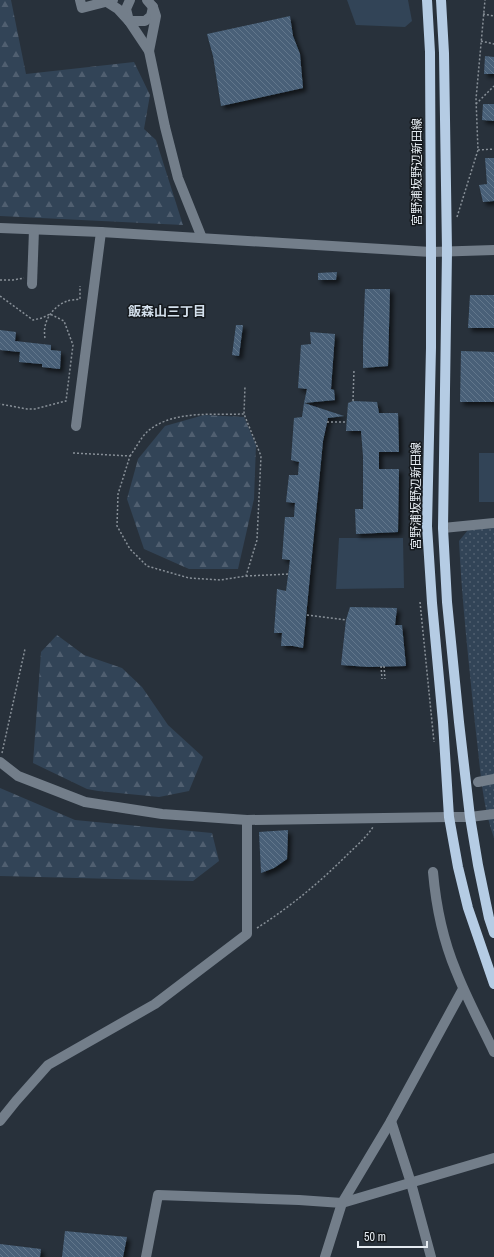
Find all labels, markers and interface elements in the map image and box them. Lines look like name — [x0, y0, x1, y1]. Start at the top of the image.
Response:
street label: 宮野浦坂野辺新田線 — [409, 118, 425, 226]
district label: 飯森山三丁目 — [128, 303, 206, 320]
street label: 宮野浦坂野辺新田線 — [408, 442, 424, 550]
scale bar — [358, 1223, 427, 1249]
text: 50 m — [364, 1229, 386, 1245]

